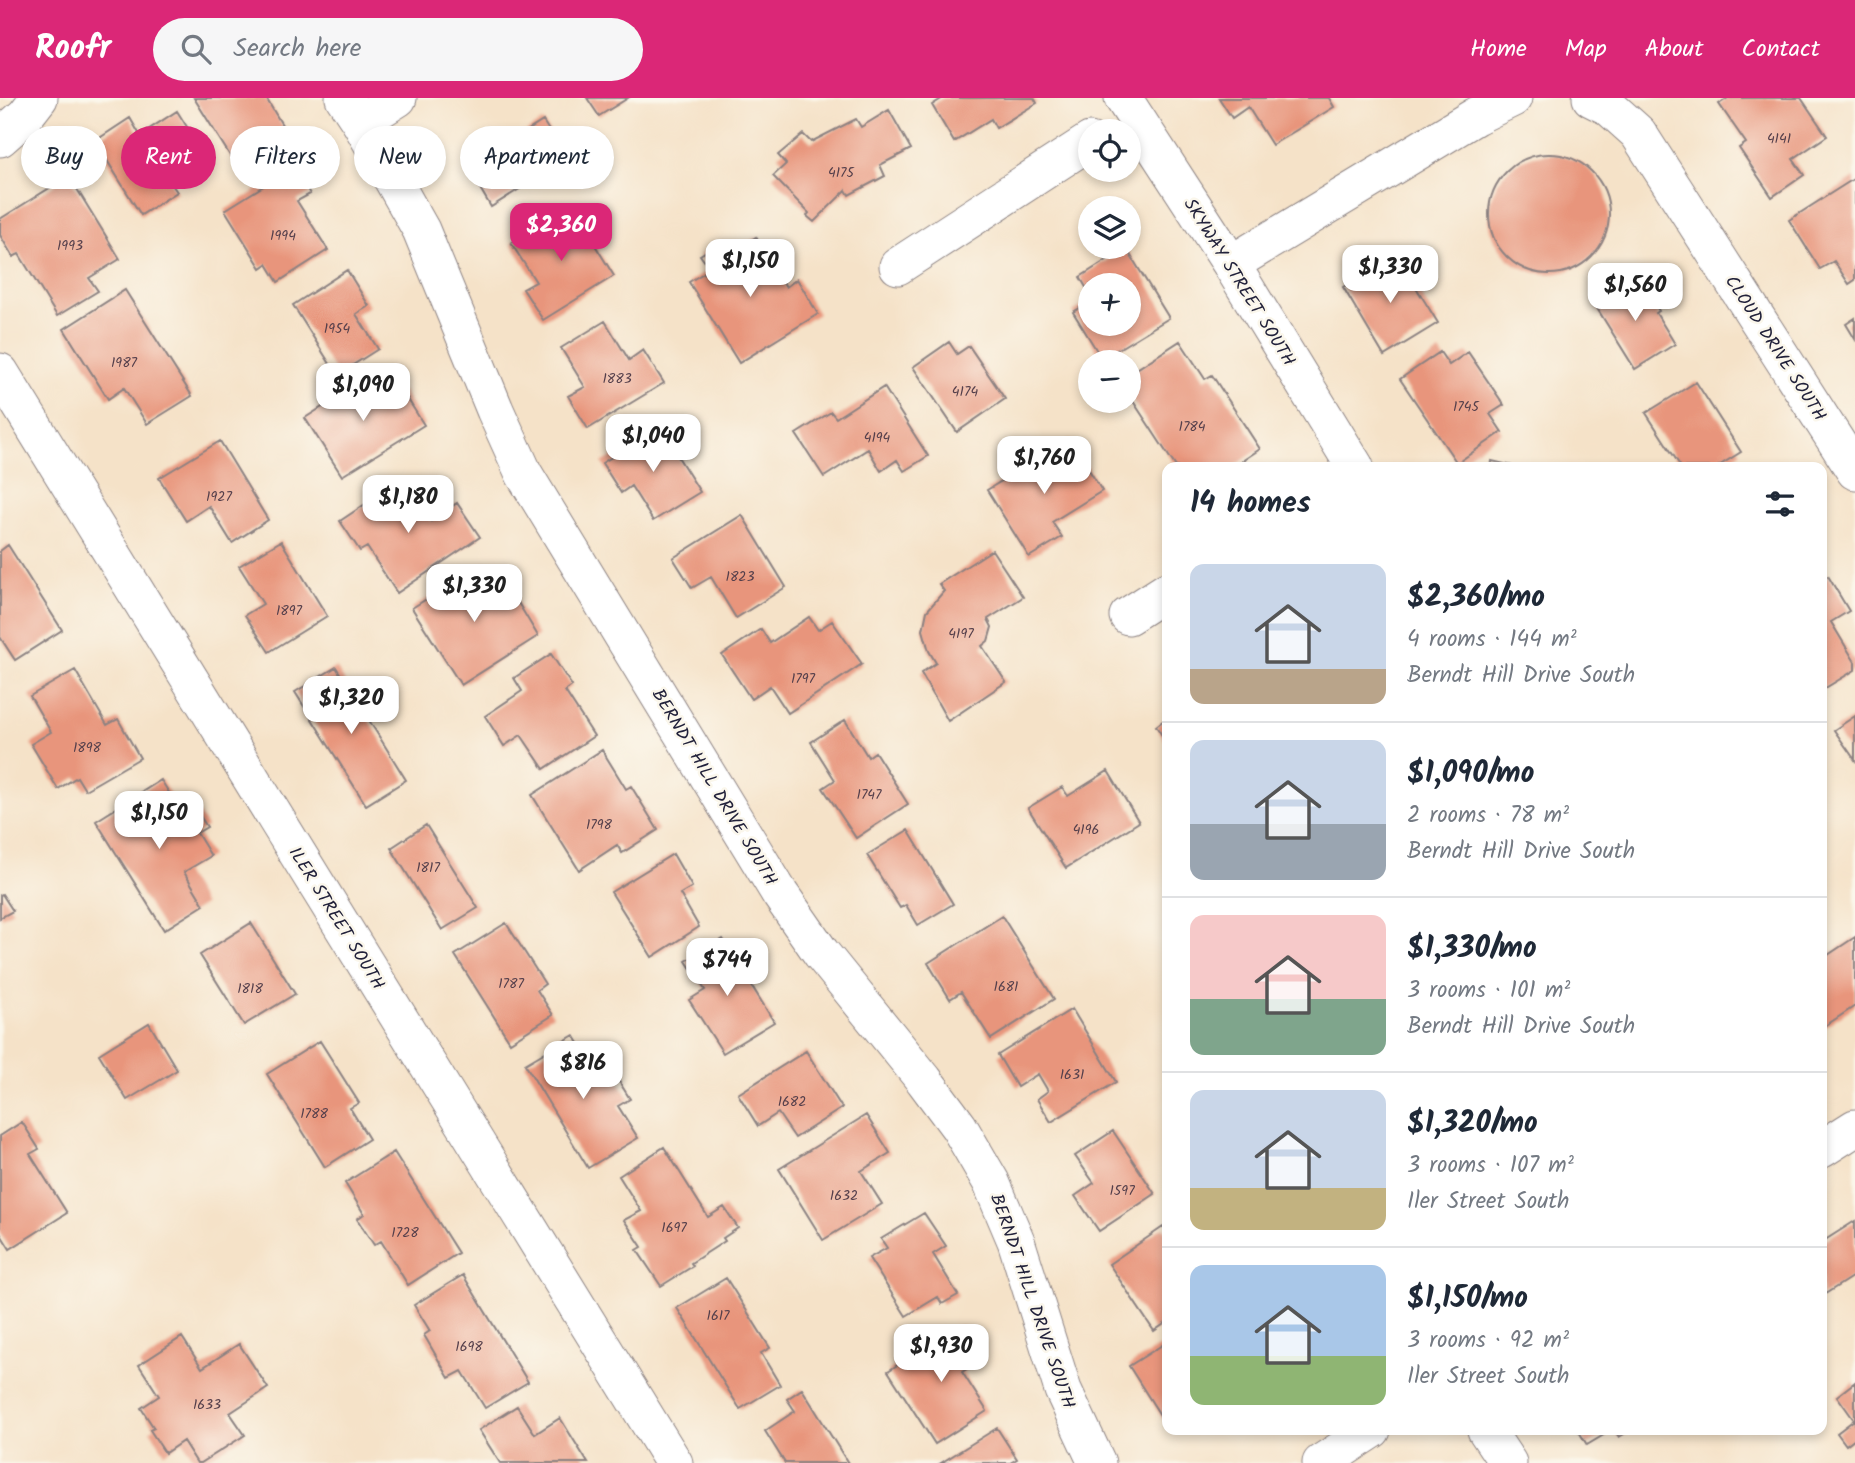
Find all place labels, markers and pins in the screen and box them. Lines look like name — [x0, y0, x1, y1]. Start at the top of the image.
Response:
pin: $2,360 — [504, 204, 618, 263]
pin: $1,150 — [693, 240, 807, 299]
pin: $1,330 — [1333, 246, 1447, 305]
pin: $1,560 — [1578, 264, 1692, 323]
pin: $1,090 — [306, 364, 420, 423]
pin: $1,040 — [596, 414, 710, 474]
pin: $1,760 — [987, 436, 1101, 496]
pin: $1,180 — [351, 476, 465, 535]
pin: $1,330 — [417, 564, 531, 624]
pin: $1,320 — [294, 676, 408, 736]
pin: $1,150 — [102, 792, 216, 851]
pin: $744 — [686, 939, 768, 998]
pin: $816 — [542, 1042, 624, 1101]
pin: $1,930 — [884, 1324, 998, 1384]

